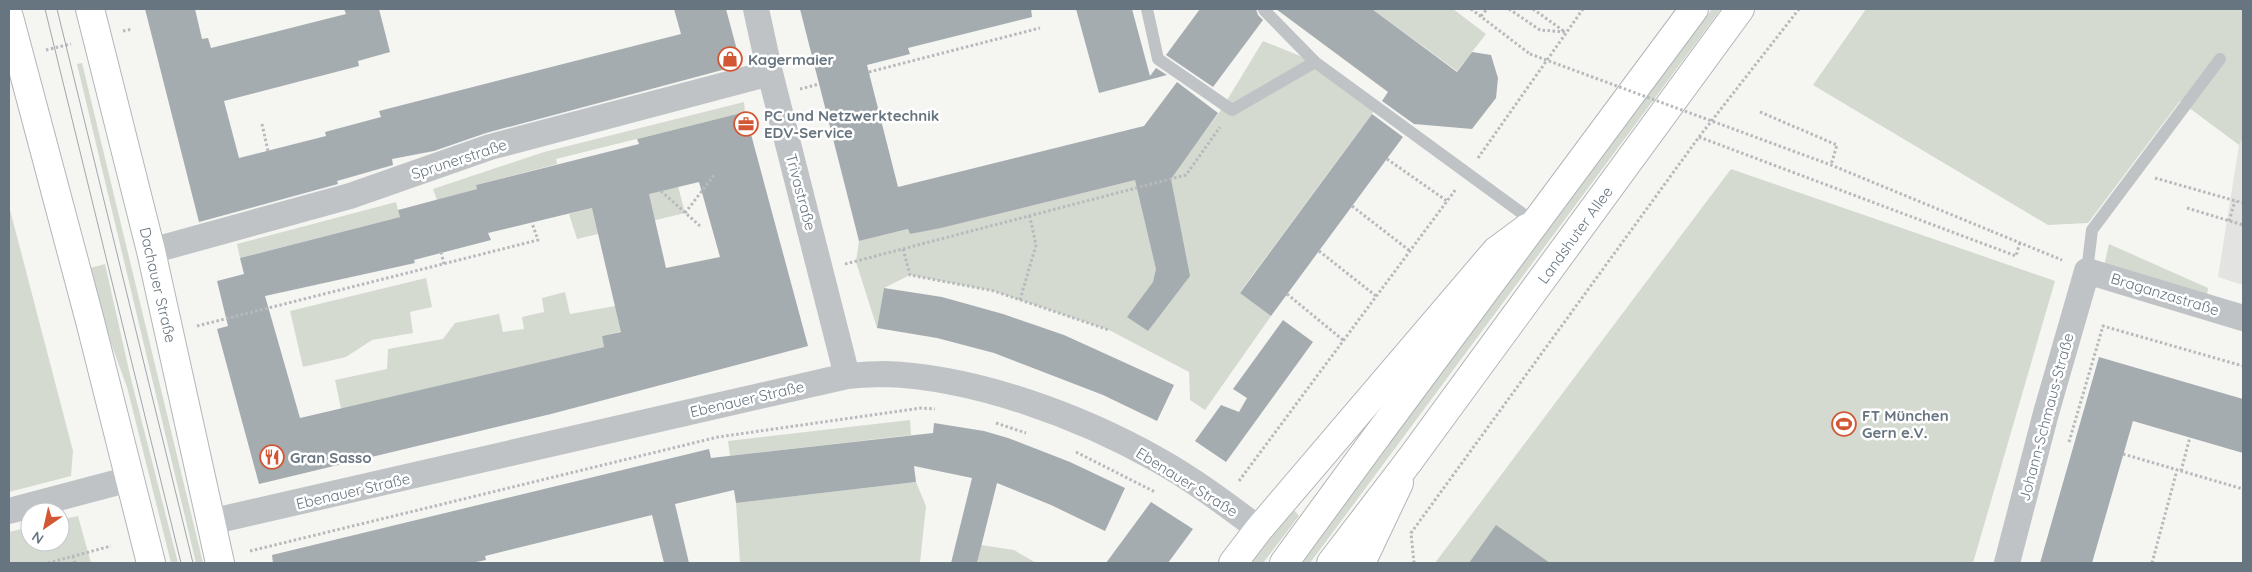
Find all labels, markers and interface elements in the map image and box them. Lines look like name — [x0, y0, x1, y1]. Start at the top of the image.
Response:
shop icon: Kagermaier — [717, 46, 743, 72]
place label: Kagermaier — [748, 50, 835, 69]
place label: PC und Netzwerktechnik EDV-Service — [764, 106, 939, 142]
office icon: PC und Netzwerktechnik EDV-Service — [733, 111, 759, 137]
street label: Sprunerstraße — [409, 135, 509, 183]
street label: Trivastraße — [782, 152, 820, 232]
street label: Landshuter Allee — [1533, 183, 1617, 287]
street label: Dachauer Straße — [135, 225, 181, 345]
street label: Braganzastraße — [2109, 269, 2221, 319]
street label: Johann-Schmaus-Straße — [2014, 331, 2078, 503]
street label: Ebenauer Straße — [688, 377, 806, 421]
place label: FT München Gern e.V. — [1862, 406, 1949, 442]
sports icon: FT München Gern e.V. — [1831, 411, 1857, 437]
street label: Ebenauer Straße — [1133, 443, 1241, 521]
restaurant icon: Gran Sasso — [259, 444, 285, 470]
place label: Gran Sasso — [290, 448, 372, 467]
street label: Ebenauer Straße — [294, 469, 412, 513]
north arrow — [20, 502, 70, 552]
text: N — [28, 527, 47, 548]

